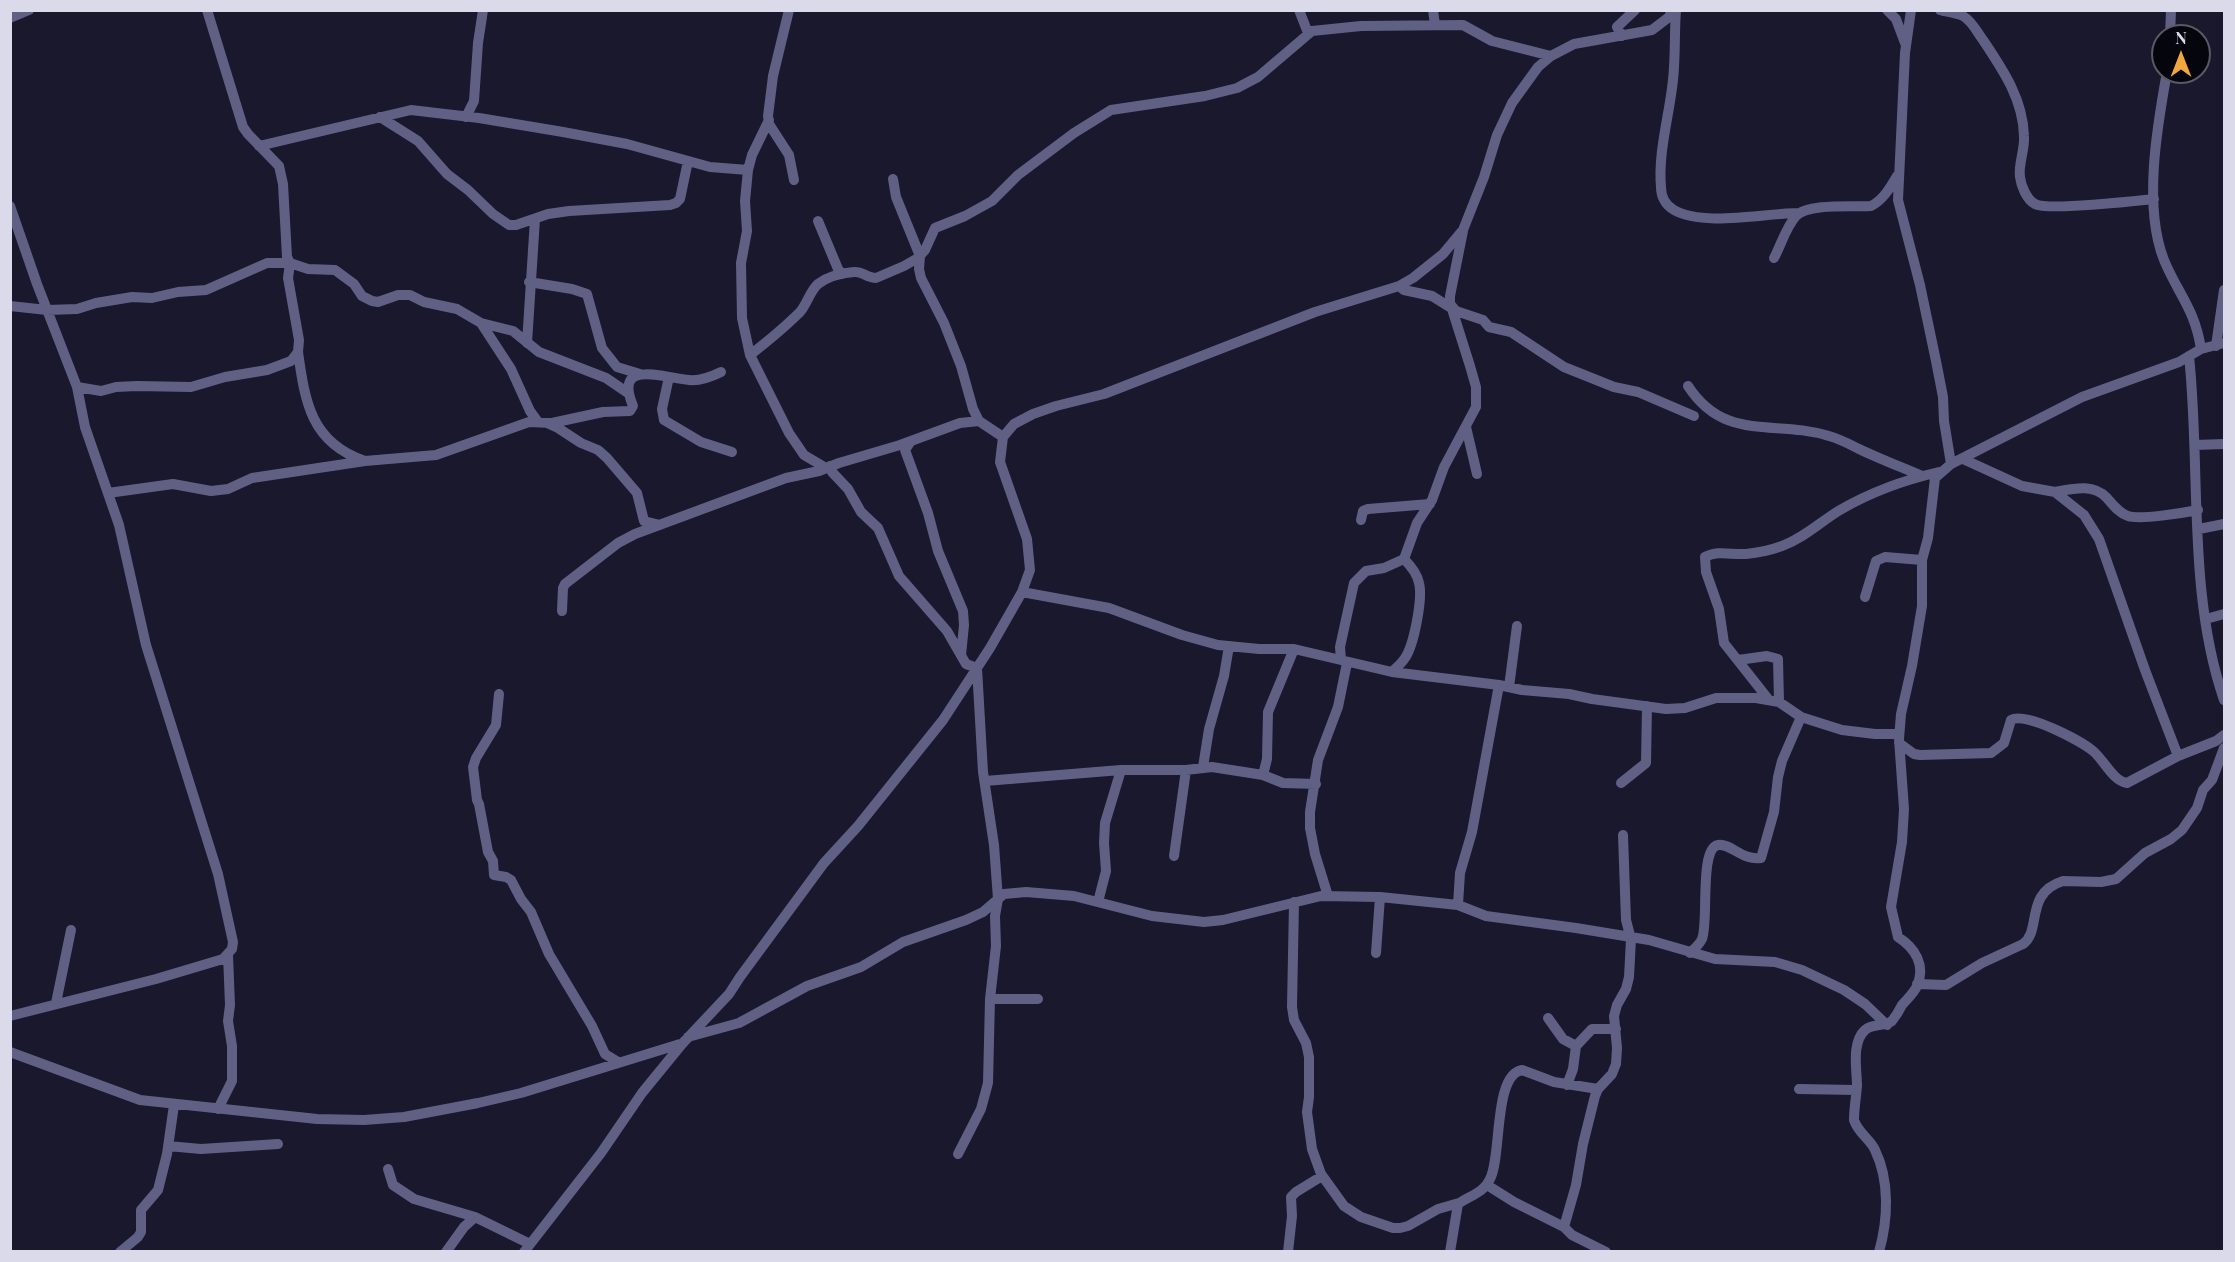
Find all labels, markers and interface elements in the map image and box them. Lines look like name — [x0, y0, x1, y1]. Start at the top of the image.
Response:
north arrow — [2151, 24, 2211, 84]
text: N — [2175, 27, 2187, 48]

